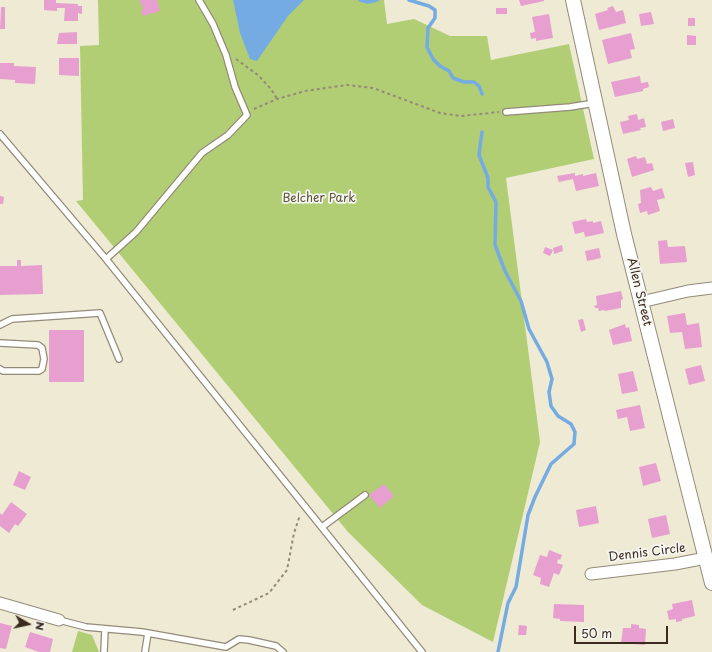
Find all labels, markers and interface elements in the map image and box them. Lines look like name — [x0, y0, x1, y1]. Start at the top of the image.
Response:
park label: Belcher Park — [282, 192, 356, 206]
street label: Allen Street — [624, 256, 654, 328]
street label: Dennis Circle — [607, 541, 687, 565]
north arrow — [8, 604, 48, 644]
scale bar — [576, 618, 670, 644]
text: N — [31, 620, 49, 632]
text: 50 m — [581, 624, 612, 642]

